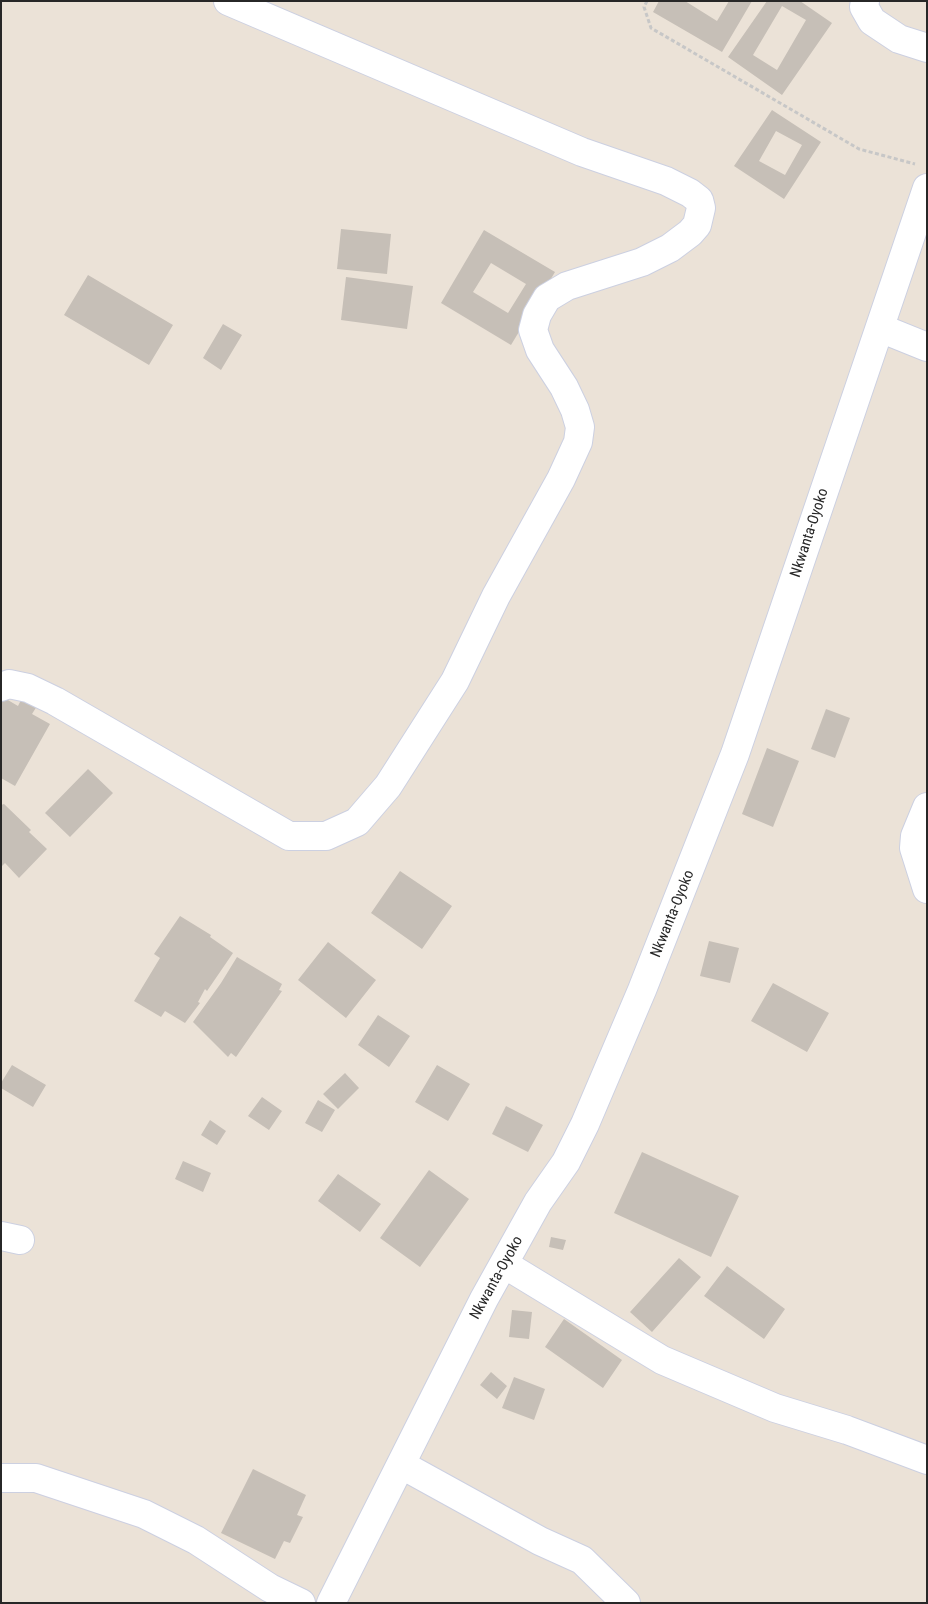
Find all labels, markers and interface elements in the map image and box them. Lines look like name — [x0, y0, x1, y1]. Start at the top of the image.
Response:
street label: Nkwanta-Oyoko — [787, 486, 833, 580]
street label: Nkwanta-Oyoko — [647, 868, 699, 960]
street label: Nkwanta-Oyoko — [467, 1233, 527, 1323]

